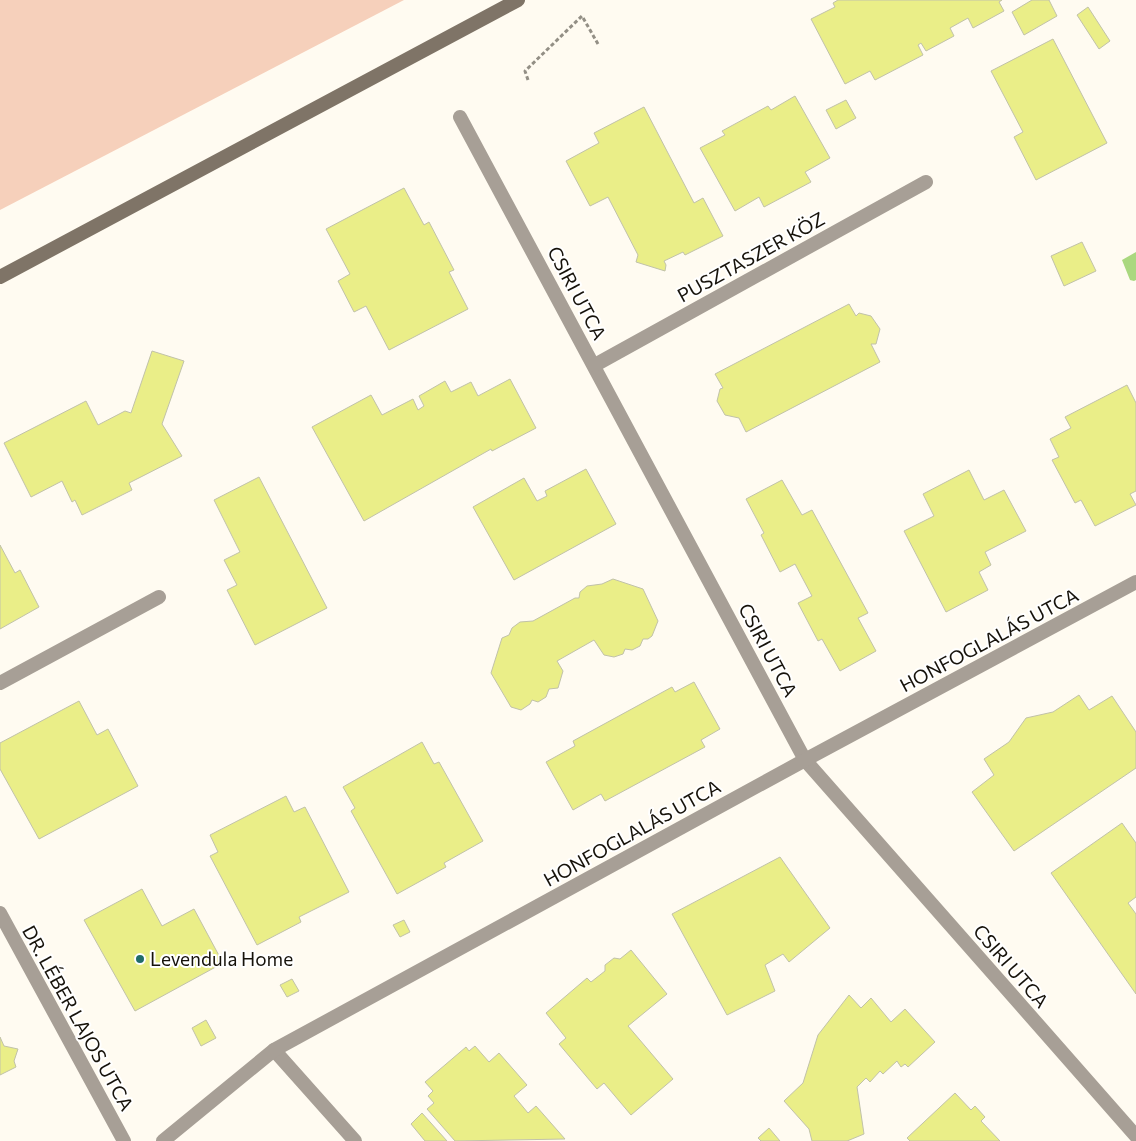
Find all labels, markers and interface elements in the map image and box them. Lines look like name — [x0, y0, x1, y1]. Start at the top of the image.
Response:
street label: PUSZTASZER KÖZ — [673, 207, 828, 307]
street label: CSIRI UTCA — [543, 242, 612, 344]
street label: HONFOGLALÁS UTCA — [896, 583, 1082, 696]
street label: CSIRI UTCA — [734, 599, 803, 701]
street label: HONFOGLALÁS UTCA — [539, 774, 724, 891]
street label: CSIRI UTCA — [969, 919, 1054, 1012]
street label: DR. LÉBER LAJOS UTCA — [18, 921, 139, 1114]
place label: Levendula Home — [150, 947, 293, 970]
marker: Levendula Home — [134, 953, 146, 965]

